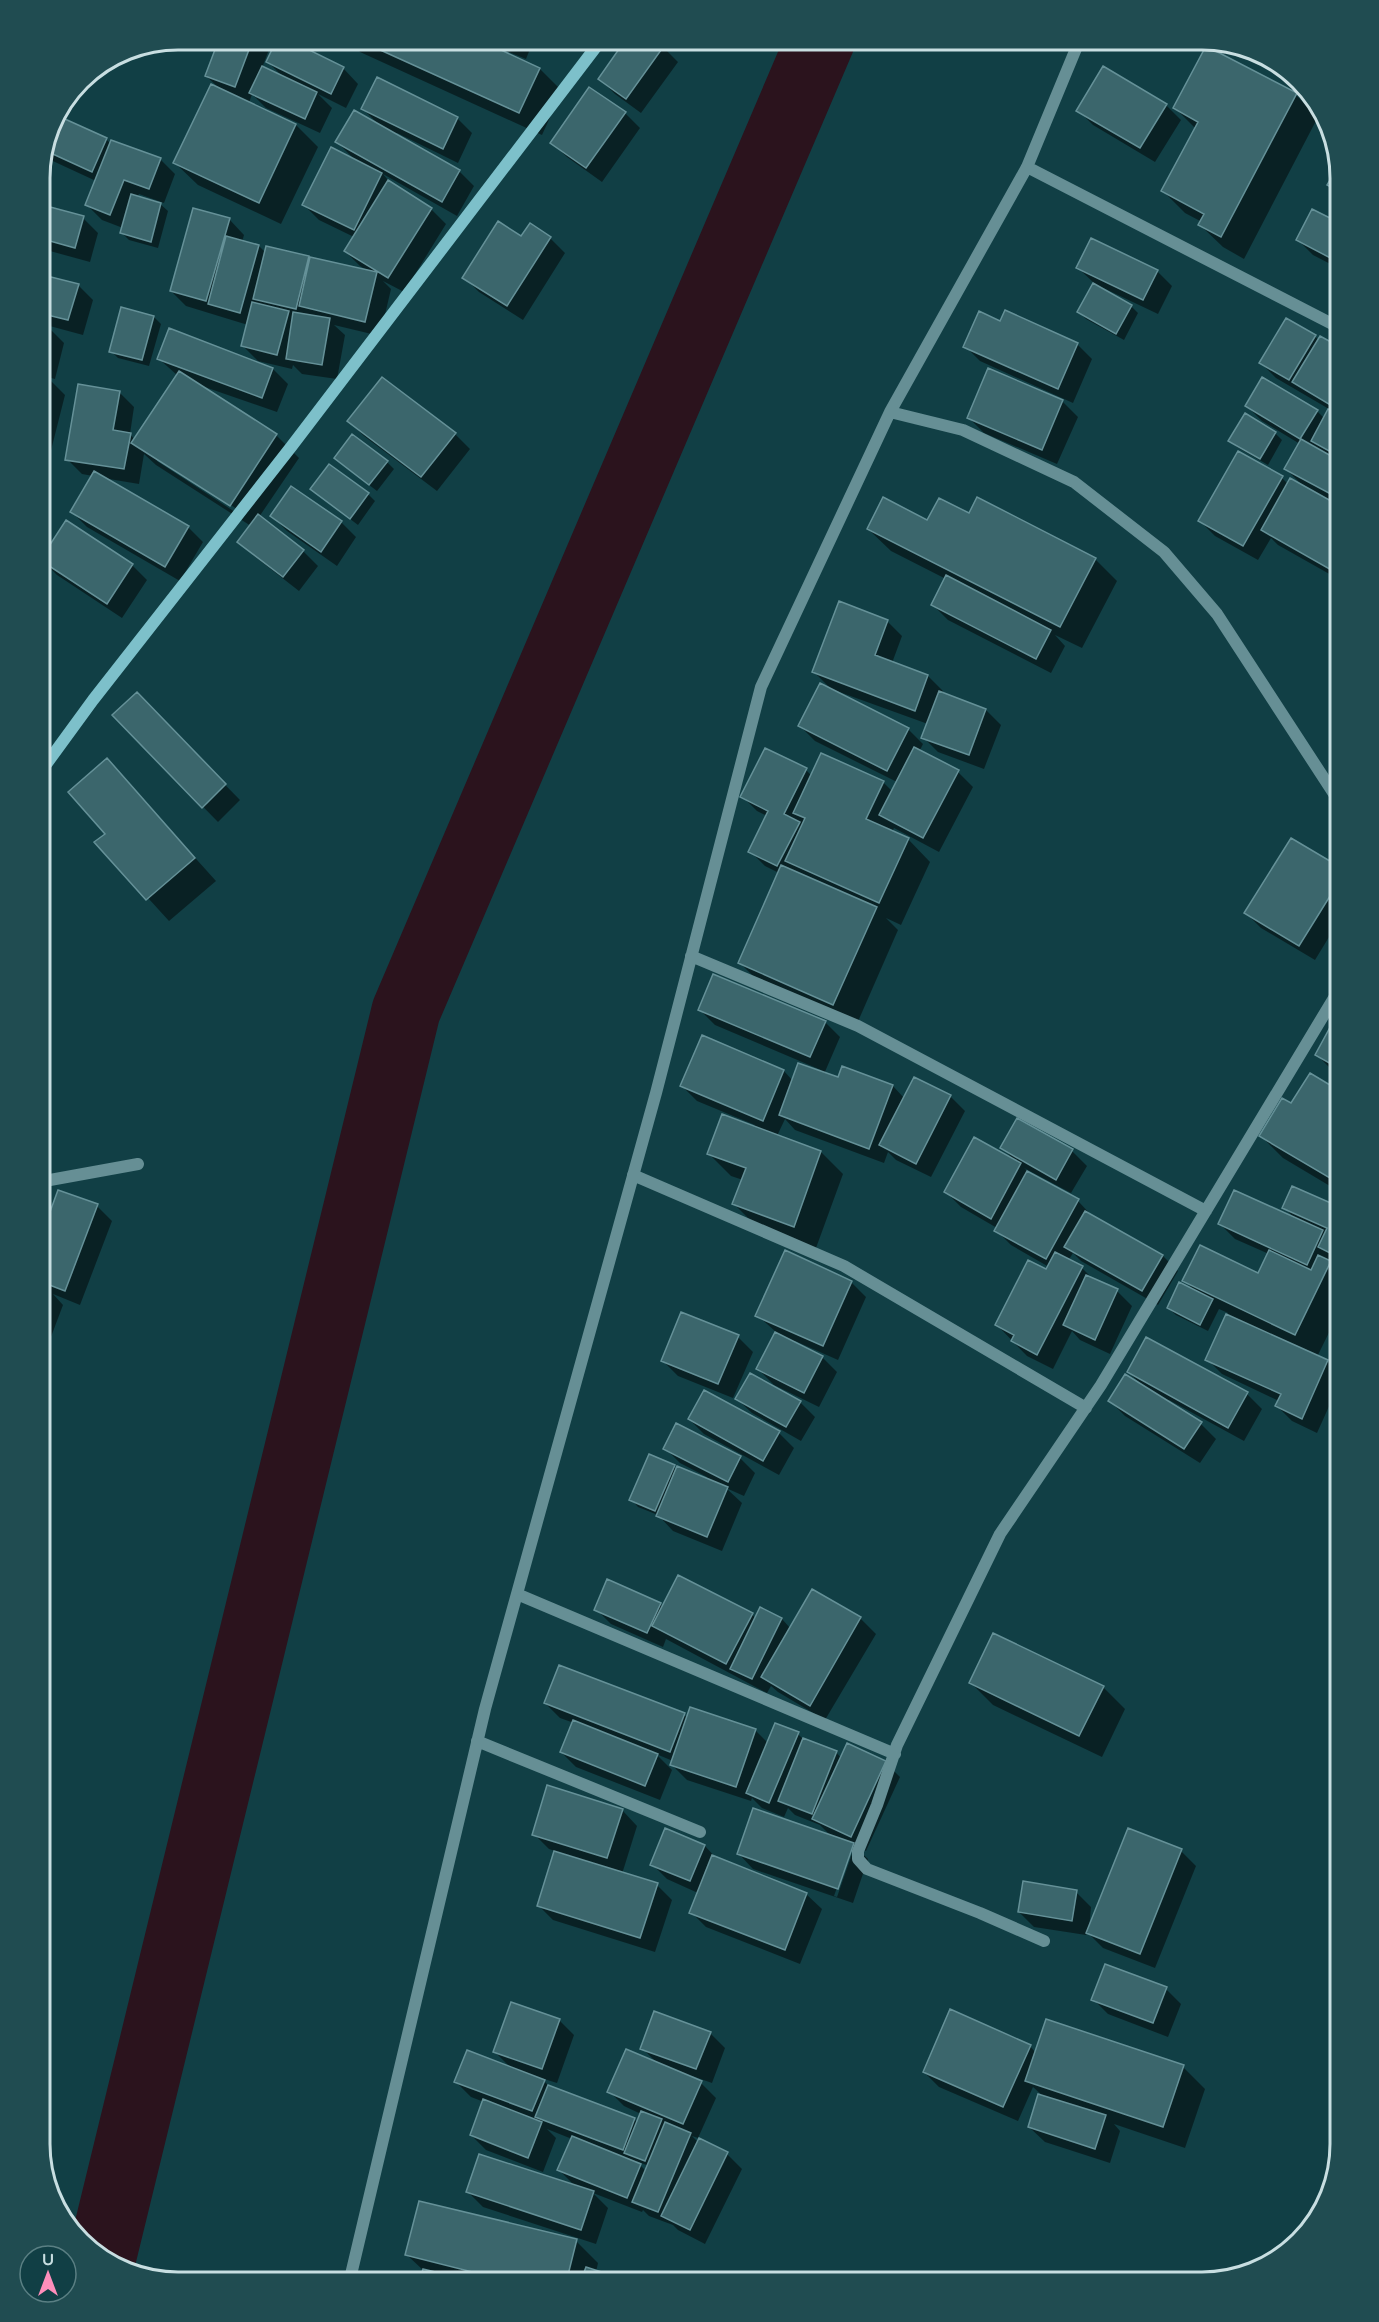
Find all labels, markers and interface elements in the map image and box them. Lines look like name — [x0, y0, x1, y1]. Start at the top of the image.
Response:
north arrow — [18, 2244, 78, 2304]
text: U — [42, 2250, 54, 2270]

